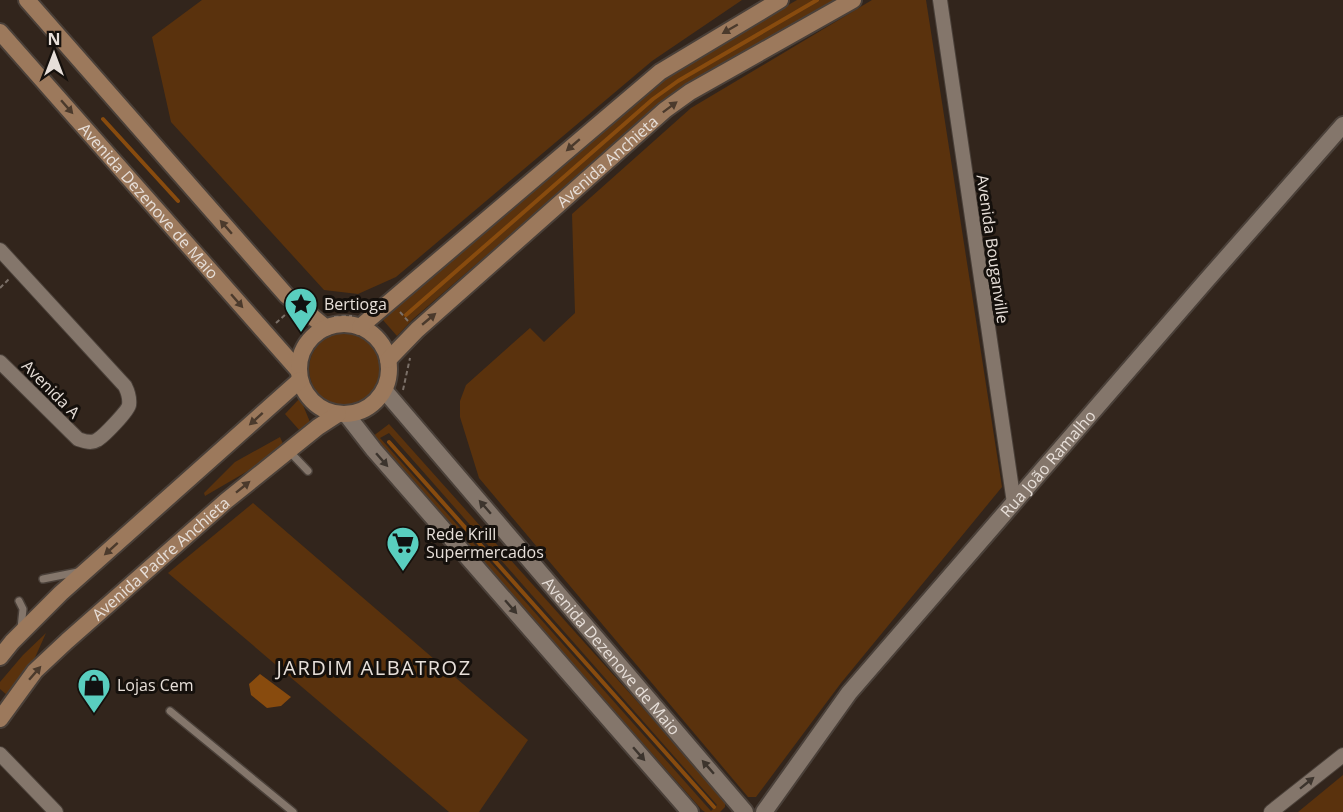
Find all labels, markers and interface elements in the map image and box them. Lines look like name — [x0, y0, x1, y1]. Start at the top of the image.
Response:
north arrow — [24, 24, 84, 84]
one-way arrow — [722, 24, 738, 35]
text: N — [47, 28, 61, 50]
one-way arrow — [60, 99, 73, 114]
one-way arrow — [662, 100, 678, 113]
street label: Avenida Anchieta — [552, 110, 663, 212]
street label: Avenida Dezenove de Maio — [74, 118, 224, 284]
one-way arrow — [565, 138, 581, 151]
street label: Avenida Bouganville — [972, 173, 1014, 325]
one-way arrow — [220, 220, 233, 235]
place icon: Bertioga — [283, 286, 319, 333]
one-way arrow — [230, 293, 243, 308]
place label: Bertioga — [324, 293, 387, 315]
one-way arrow — [422, 313, 437, 326]
street label: Avenida A — [17, 355, 86, 424]
street label: Rua João Ramalho — [995, 405, 1100, 522]
one-way arrow — [249, 412, 264, 425]
one-way arrow — [375, 452, 388, 467]
one-way arrow — [236, 482, 251, 494]
street label: Avenida Padre Anchieta — [87, 492, 234, 625]
one-way arrow — [479, 500, 492, 515]
place label: Rede Krill Supermercados — [426, 523, 544, 563]
supermarket icon: Rede Krill Supermercados — [385, 525, 421, 572]
one-way arrow — [103, 542, 118, 556]
street label: Avenida Dezenove de Maio — [538, 572, 685, 740]
one-way arrow — [504, 599, 517, 614]
district label: JARDIM ALBATROZ — [274, 654, 472, 681]
one-way arrow — [28, 666, 41, 681]
shop icon: Lojas Cem — [76, 667, 112, 714]
place label: Lojas Cem — [117, 674, 194, 696]
one-way arrow — [632, 746, 645, 761]
one-way arrow — [702, 760, 715, 775]
one-way arrow — [1299, 777, 1314, 790]

